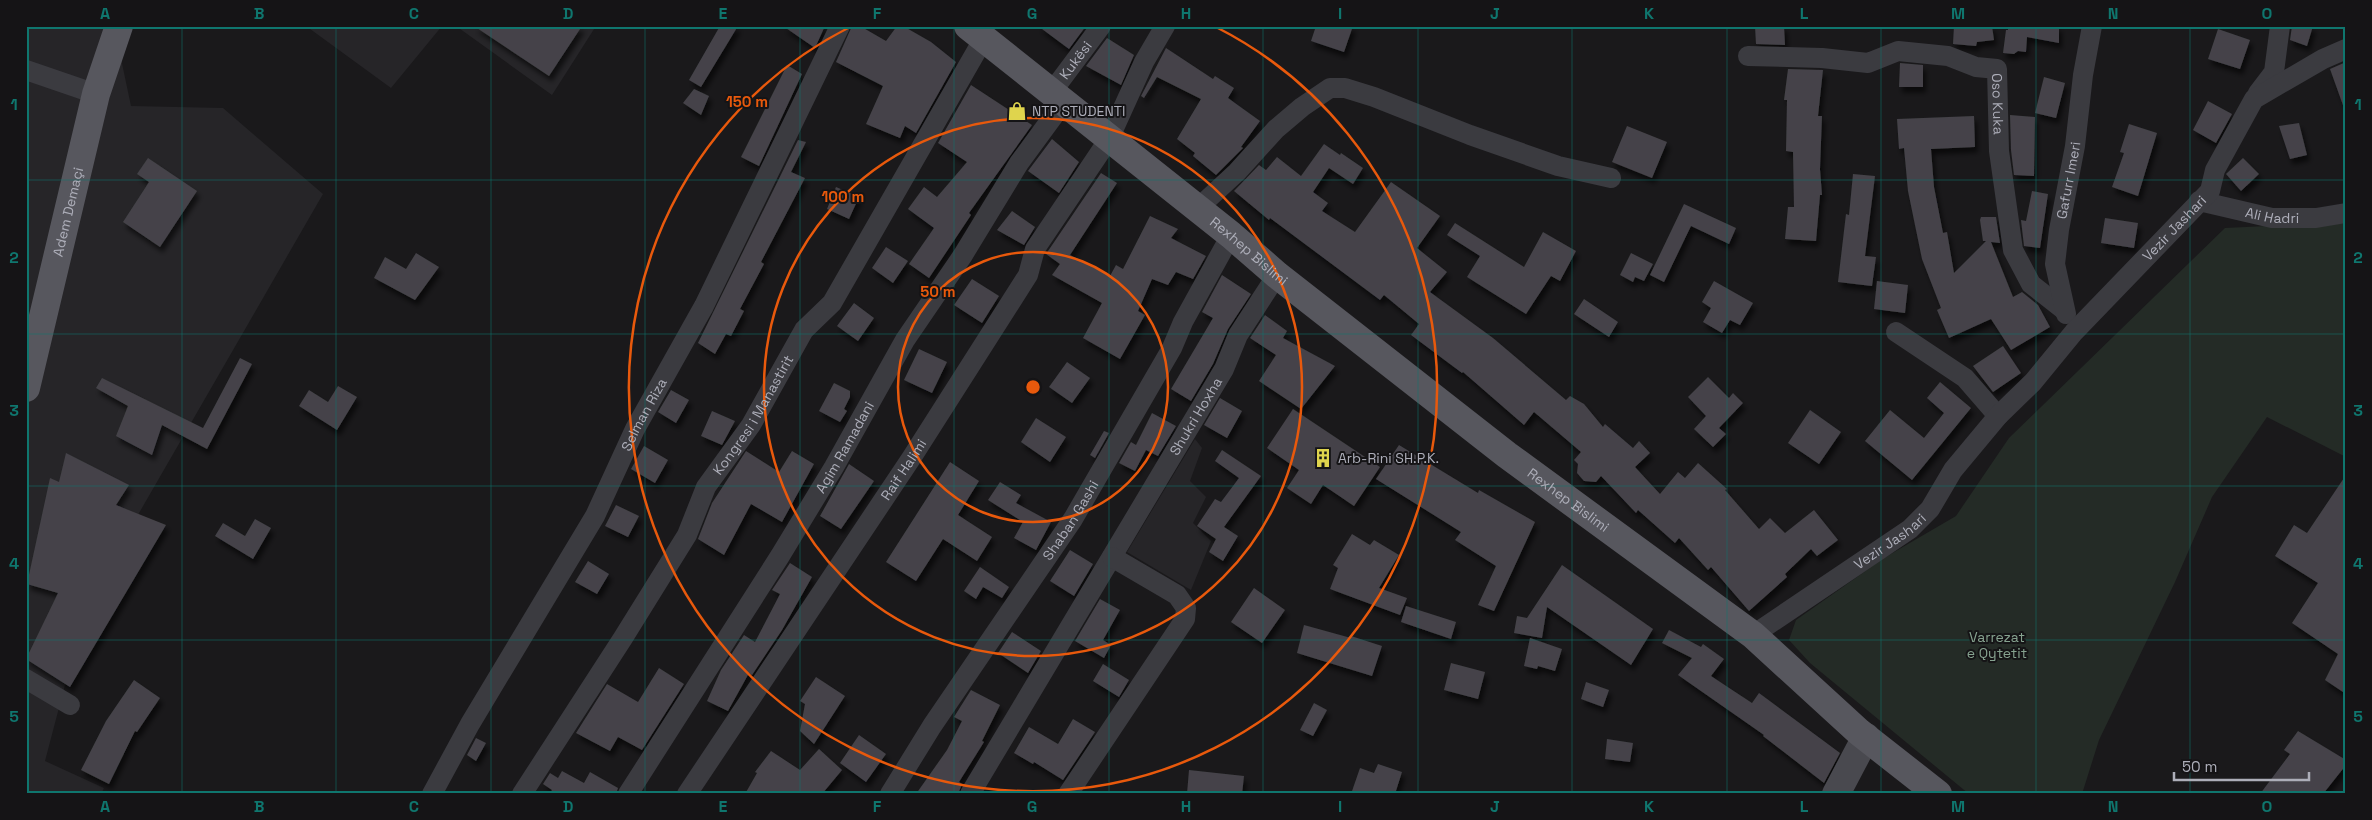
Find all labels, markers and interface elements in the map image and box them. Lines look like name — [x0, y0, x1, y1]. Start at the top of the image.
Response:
text: A — [100, 3, 110, 24]
text: B — [254, 3, 264, 24]
text: C — [409, 3, 419, 24]
text: D — [563, 3, 573, 24]
text: E — [719, 3, 728, 24]
text: F — [873, 3, 882, 24]
text: G — [1027, 3, 1037, 24]
text: H — [1181, 3, 1191, 24]
text: I — [1338, 3, 1342, 24]
text: J — [1490, 3, 1500, 24]
text: K — [1644, 3, 1654, 24]
text: L — [1800, 3, 1809, 24]
text: M — [1951, 3, 1965, 24]
text: N — [2108, 3, 2118, 24]
text: O — [2262, 3, 2273, 24]
street label: Kukësi — [1055, 37, 1096, 83]
street label: Oso Kuka — [1988, 73, 2008, 135]
text: 150 m — [726, 92, 768, 111]
text: 1 — [10, 94, 18, 115]
text: 1 — [2354, 94, 2362, 115]
shop icon: NTP STUDENTI — [1006, 100, 1028, 122]
place label: NTP STUDENTI — [1032, 102, 1125, 120]
street label: Gafurr Imeri — [2052, 141, 2084, 220]
street label: Adem Demaçi — [49, 166, 87, 258]
text: 100 m — [822, 187, 864, 206]
street label: Vezir Jashari — [2138, 191, 2210, 265]
street label: Ali Hadri — [2244, 203, 2299, 227]
street label: Rexhep Bislimi — [1206, 213, 1292, 289]
text: 2 — [9, 247, 19, 268]
text: 2 — [2353, 247, 2363, 268]
text: 50 m — [920, 282, 956, 301]
street label: Kongresi i Manastirit — [709, 352, 797, 478]
street label: Shukri Hoxha — [1165, 374, 1226, 459]
street label: Selman Riza — [617, 375, 671, 454]
centre of rings — [1024, 378, 1042, 396]
street label: Agim Ramadani — [811, 398, 878, 496]
text: 3 — [9, 400, 19, 421]
text: 3 — [2353, 400, 2363, 421]
street label: Raif Halimi — [877, 436, 930, 504]
building icon: Arb-Rini SH.P.K. — [1312, 447, 1334, 469]
place label: Arb-Rini SH.P.K. — [1338, 449, 1439, 467]
street label: Rexhep Bislimi — [1524, 464, 1613, 536]
street label: Shaban Gashi — [1039, 477, 1102, 564]
street label: Vezir Jashari — [1851, 509, 1930, 573]
text: 4 — [9, 553, 19, 574]
text: 4 — [2353, 553, 2363, 574]
park label: Varrezat e Qytetit — [1967, 628, 2027, 662]
text: 5 — [9, 706, 19, 727]
text: 5 — [2353, 706, 2363, 727]
scale bar — [2174, 750, 2310, 782]
text: 50 m — [2182, 757, 2217, 776]
text: A — [100, 796, 110, 817]
text: B — [254, 796, 264, 817]
text: C — [409, 796, 419, 817]
text: D — [563, 796, 573, 817]
text: E — [719, 796, 728, 817]
text: F — [873, 796, 882, 817]
text: G — [1027, 796, 1037, 817]
text: H — [1181, 796, 1191, 817]
text: I — [1338, 796, 1342, 817]
text: J — [1490, 796, 1500, 817]
text: K — [1644, 796, 1654, 817]
text: L — [1800, 796, 1809, 817]
text: M — [1951, 796, 1965, 817]
text: N — [2108, 796, 2118, 817]
text: O — [2262, 796, 2273, 817]

